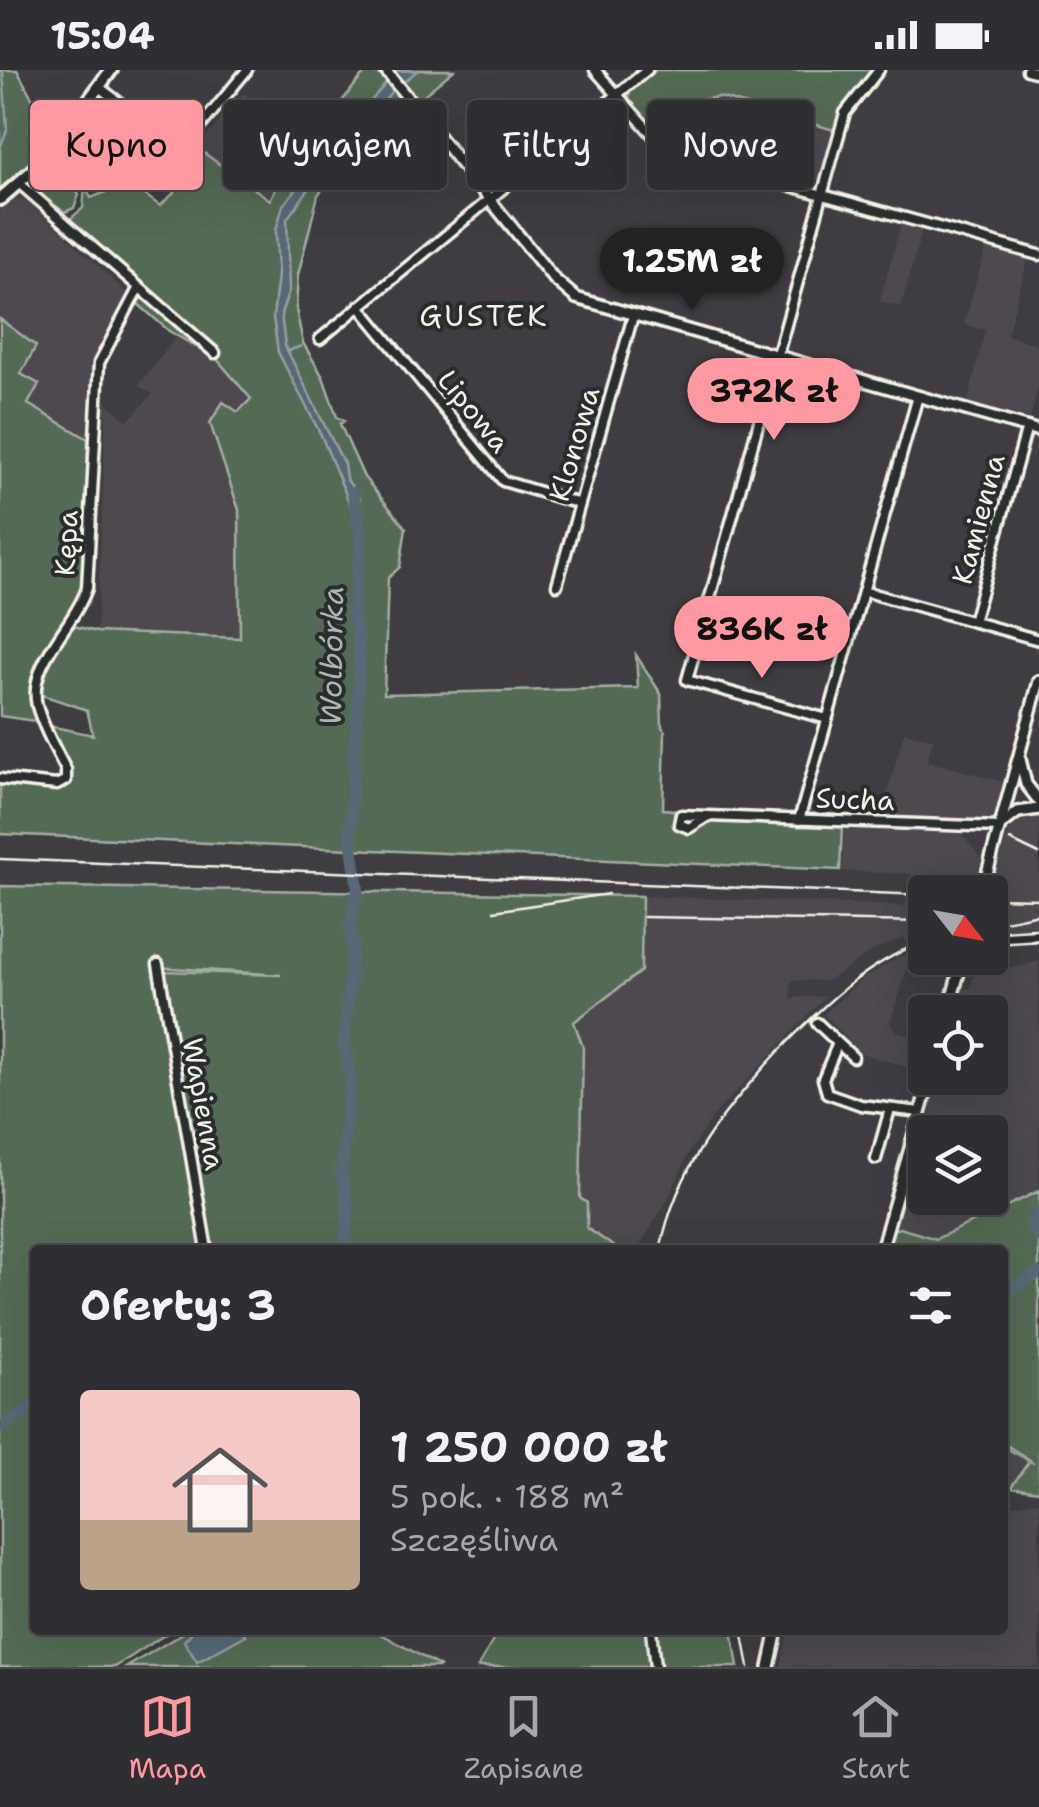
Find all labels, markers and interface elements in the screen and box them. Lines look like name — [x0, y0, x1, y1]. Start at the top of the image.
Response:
text: 15:04 — [50, 10, 154, 61]
chip: Kupno — [30, 100, 203, 190]
chip: Wynajem — [223, 100, 447, 190]
chip: Filtry — [467, 100, 627, 190]
chip: Nowe — [647, 100, 814, 190]
pin: 1.25M zł — [589, 228, 795, 313]
text: 1.25M zł — [622, 239, 762, 282]
district label: GUSTEK — [419, 295, 549, 336]
pin: 372K zł — [682, 358, 866, 443]
street label: Lipowa — [429, 362, 519, 460]
text: 372K zł — [709, 369, 839, 412]
street label: Klonowa — [540, 382, 608, 506]
street label: Kamienna — [942, 450, 1014, 588]
street label: Kępa — [45, 509, 87, 577]
water label: Wolbórka — [310, 586, 353, 726]
pin: 836K zł — [670, 596, 854, 681]
text: 836K zł — [696, 607, 828, 650]
street label: Sucha — [815, 779, 895, 819]
north arrow — [908, 875, 1008, 975]
map controls — [908, 875, 1008, 1215]
button: locate — [908, 995, 1008, 1095]
street label: Wapienna — [174, 1035, 234, 1173]
button: layers — [908, 1115, 1008, 1215]
text: Oferty: 3 — [80, 1277, 276, 1333]
icon: filters — [903, 1278, 958, 1333]
text: 1 250 000 zł — [390, 1419, 668, 1475]
icon: home — [160, 1430, 280, 1550]
text: 5 pok. · 188 m² — [390, 1475, 624, 1518]
text: Szczęśliwa — [390, 1518, 558, 1561]
tab: Mapa — [129, 1689, 206, 1787]
tab: Zapisane — [464, 1689, 584, 1787]
tab: Start — [842, 1689, 910, 1787]

